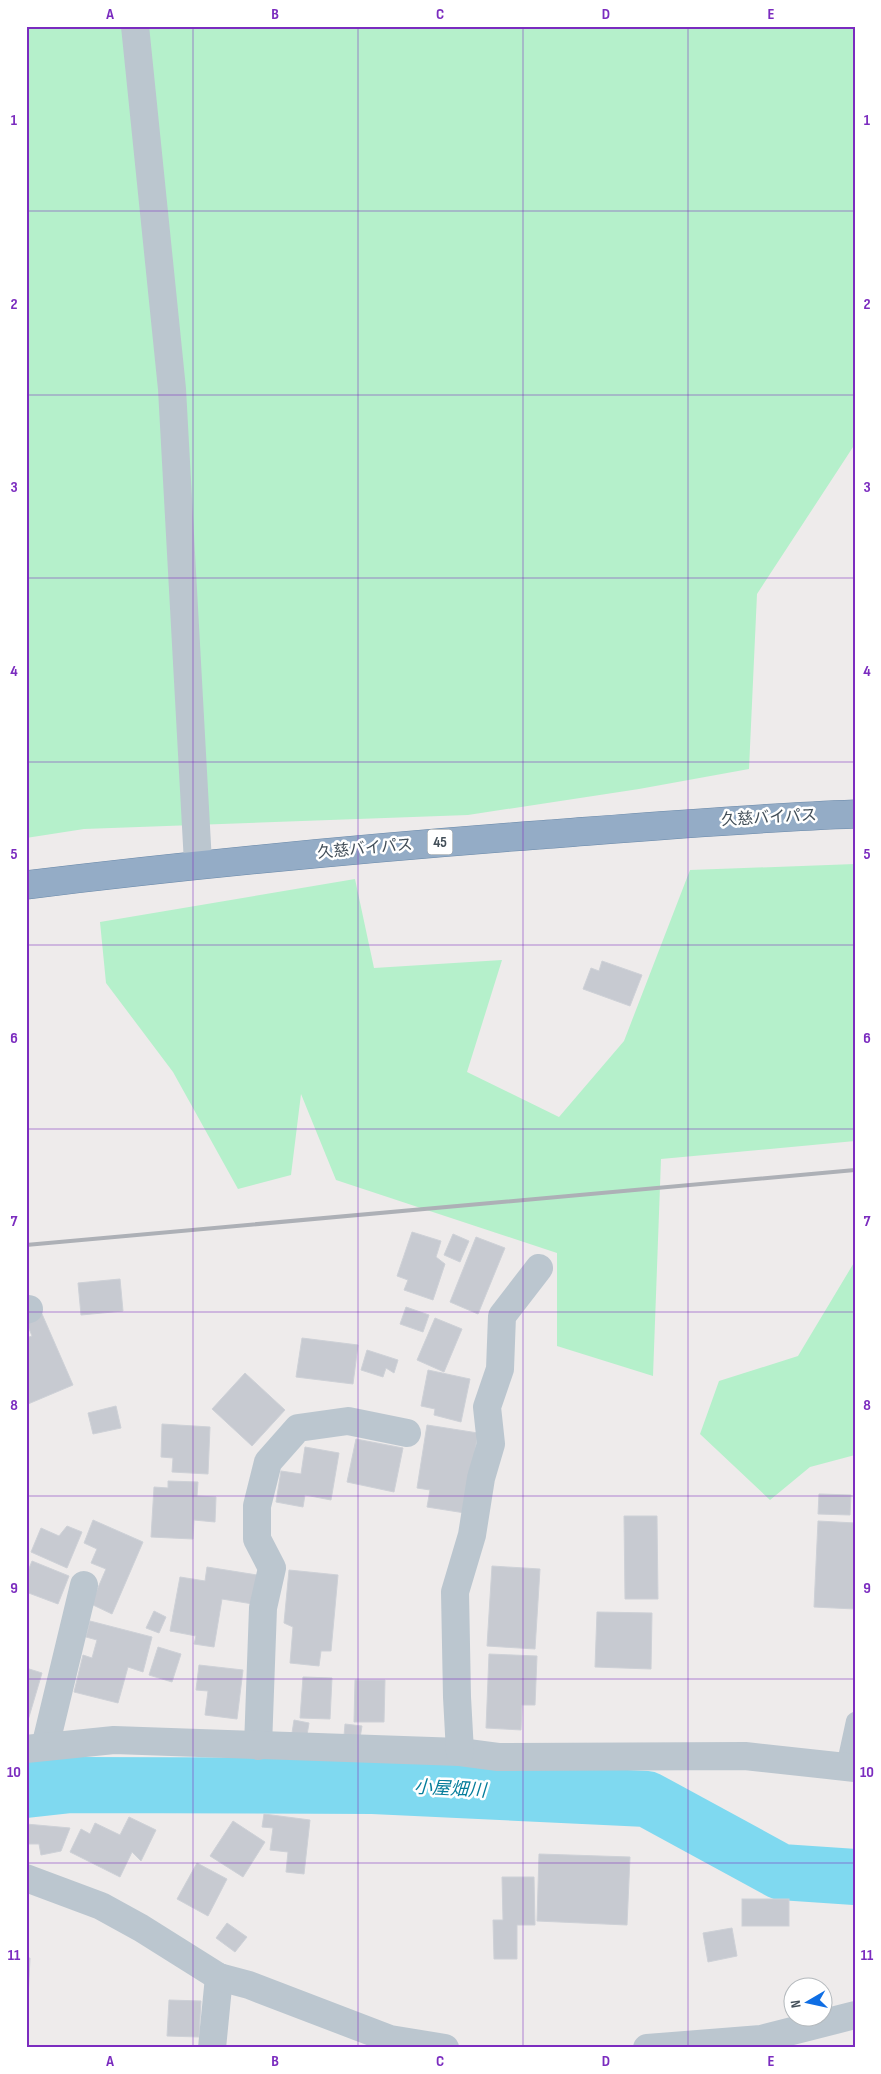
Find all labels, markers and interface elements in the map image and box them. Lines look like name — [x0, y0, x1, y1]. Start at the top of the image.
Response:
text: A — [105, 5, 114, 24]
text: B — [271, 5, 279, 24]
text: C — [436, 5, 444, 24]
text: D — [602, 5, 610, 24]
text: E — [768, 5, 775, 24]
text: 1 — [11, 111, 18, 130]
text: 1 — [864, 111, 871, 130]
text: 2 — [10, 295, 18, 314]
text: 2 — [863, 295, 871, 314]
text: 3 — [10, 478, 18, 497]
text: 3 — [863, 478, 871, 497]
text: 4 — [10, 662, 18, 681]
text: 4 — [863, 662, 871, 681]
street label: 久慈バイパス — [721, 806, 817, 830]
road number: 45 — [428, 830, 452, 854]
street label: 久慈バイパス — [317, 835, 413, 863]
text: 5 — [10, 845, 18, 864]
text: 5 — [863, 845, 871, 864]
text: 6 — [10, 1029, 18, 1048]
text: 6 — [863, 1029, 871, 1048]
text: 7 — [11, 1212, 18, 1231]
text: 7 — [864, 1212, 871, 1231]
text: 8 — [10, 1396, 18, 1415]
text: 8 — [863, 1396, 871, 1415]
text: 9 — [10, 1579, 18, 1598]
text: 9 — [863, 1579, 871, 1598]
text: 10 — [7, 1763, 21, 1782]
text: 10 — [860, 1763, 874, 1782]
water label: 小屋畑川 — [413, 1777, 488, 1801]
text: 11 — [8, 1946, 21, 1965]
text: 11 — [861, 1946, 874, 1965]
north arrow — [784, 1976, 834, 2026]
text: N — [787, 1999, 805, 2009]
text: A — [105, 2052, 114, 2071]
text: B — [271, 2052, 279, 2071]
text: C — [436, 2052, 444, 2071]
text: D — [602, 2052, 610, 2071]
text: E — [768, 2052, 775, 2071]

